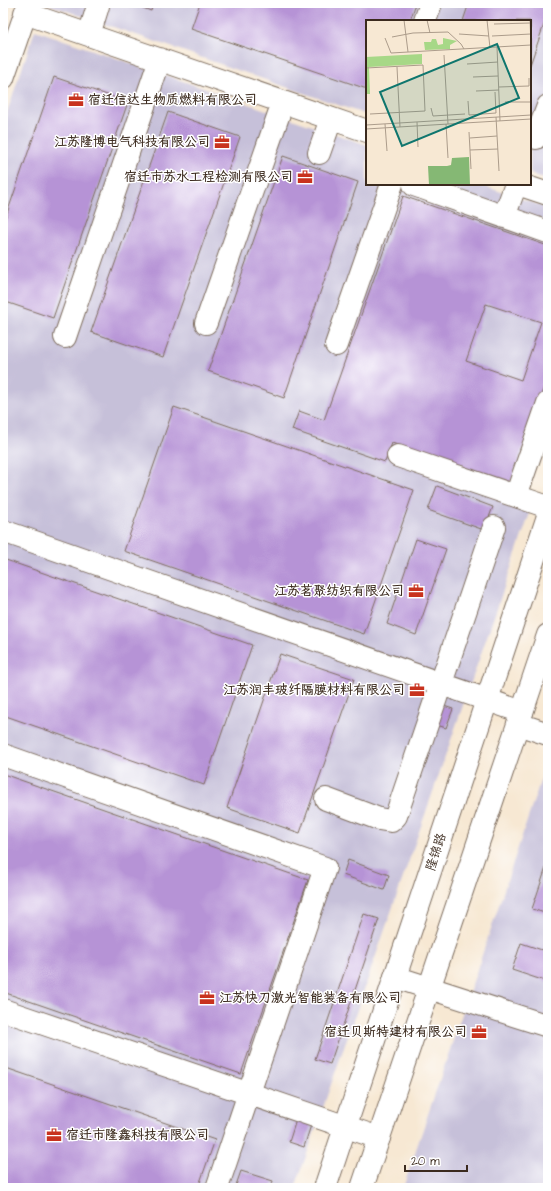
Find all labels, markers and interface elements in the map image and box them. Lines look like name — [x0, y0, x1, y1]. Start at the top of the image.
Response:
inset map — [366, 20, 531, 185]
office icon: 宿迁信达生物质燃料有限公司 — [67, 91, 85, 109]
place label: 宿迁信达生物质燃料有限公司 — [88, 91, 257, 109]
place label: 江苏隆博电气科技有限公司 — [54, 133, 210, 151]
office icon: 江苏隆博电气科技有限公司 — [213, 133, 231, 151]
place label: 宿迁市苏水工程检测有限公司 — [124, 168, 293, 186]
office icon: 宿迁市苏水工程检测有限公司 — [296, 168, 314, 186]
place label: 江苏茗聚纺织有限公司 — [274, 582, 404, 600]
office icon: 江苏茗聚纺织有限公司 — [407, 582, 425, 600]
place label: 江苏润丰玻纤隔膜材料有限公司 — [223, 681, 405, 699]
office icon: 江苏润丰玻纤隔膜材料有限公司 — [408, 681, 426, 699]
street label: 隆锦路 — [421, 831, 451, 873]
office icon: 江苏快刀激光智能装备有限公司 — [198, 989, 216, 1007]
place label: 江苏快刀激光智能装备有限公司 — [219, 989, 401, 1007]
place label: 宿迁贝斯特建材有限公司 — [324, 1023, 467, 1041]
office icon: 宿迁贝斯特建材有限公司 — [470, 1023, 488, 1041]
office icon: 宿迁市隆鑫科技有限公司 — [45, 1126, 63, 1144]
place label: 宿迁市隆鑫科技有限公司 — [66, 1126, 209, 1144]
scale bar — [405, 1147, 467, 1173]
text: 20 m — [411, 1153, 440, 1170]

